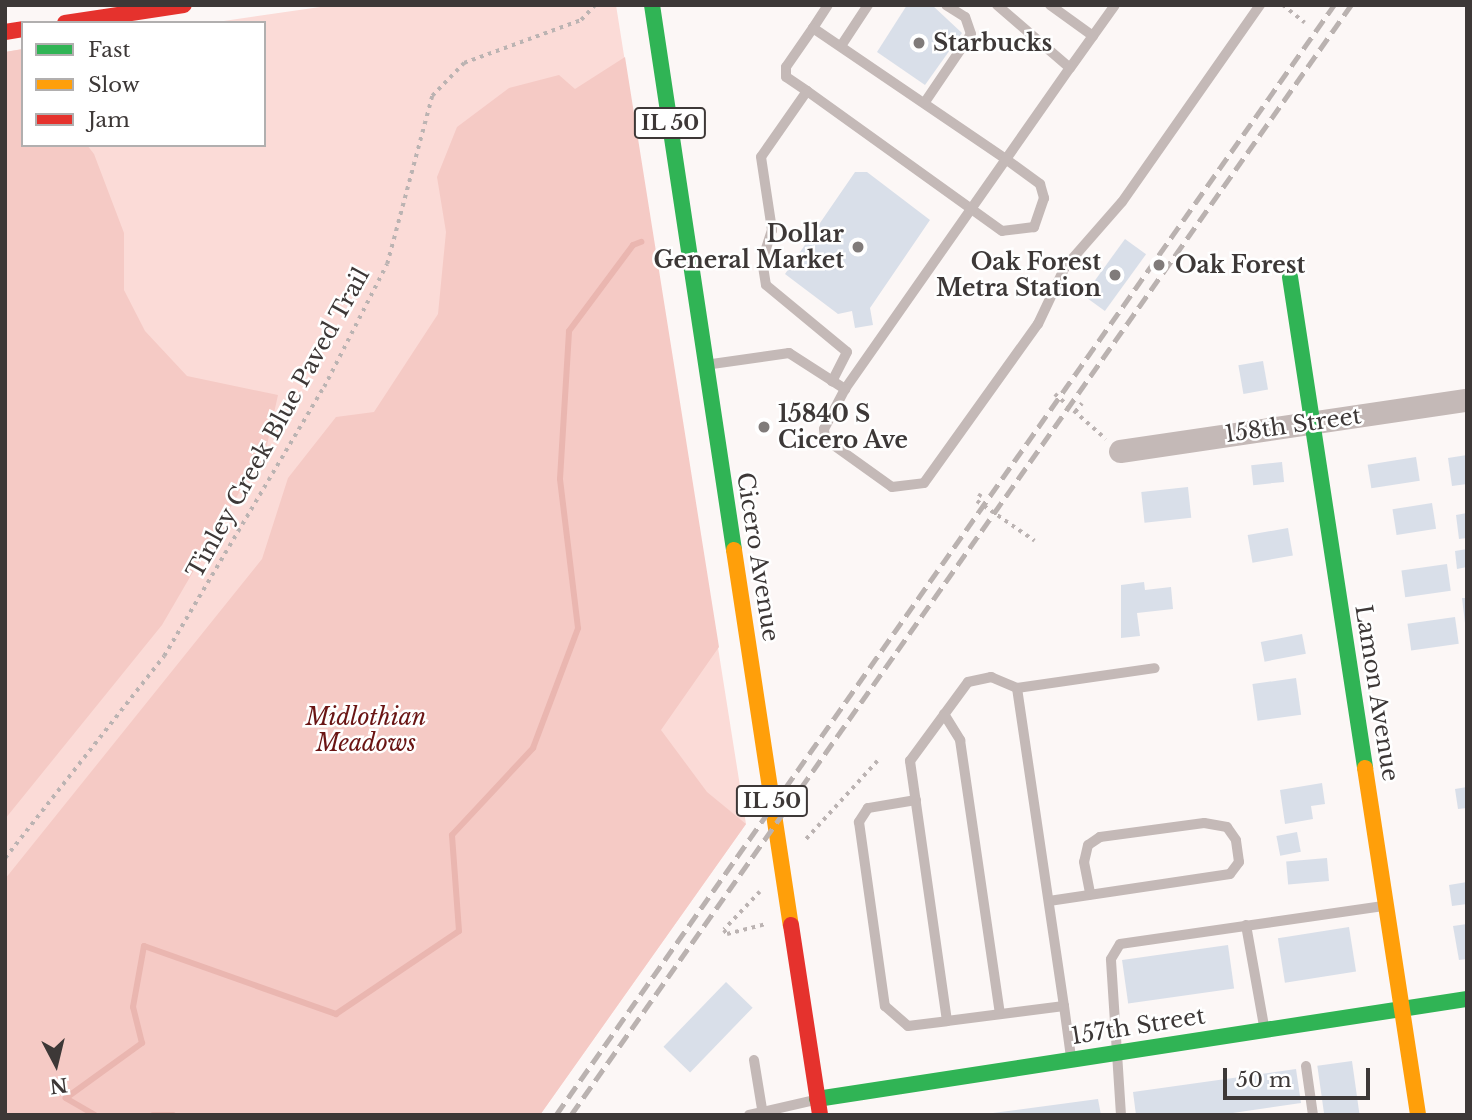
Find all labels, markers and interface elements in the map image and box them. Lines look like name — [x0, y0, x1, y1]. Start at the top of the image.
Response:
legend — [21, 21, 266, 147]
place label: Starbucks — [933, 29, 1052, 57]
marker: Starbucks — [911, 35, 927, 51]
text: Fast — [88, 37, 130, 63]
text: Slow — [88, 72, 140, 98]
road number: IL 50 — [633, 106, 707, 140]
text: Jam — [88, 107, 130, 133]
place label: Dollar General Market — [653, 220, 844, 274]
marker: Dollar General Market — [850, 239, 866, 255]
place label: Oak Forest Metra Station — [936, 248, 1101, 302]
place label: Oak Forest — [1175, 251, 1306, 279]
marker: Oak Forest — [1149, 255, 1169, 275]
street label: Tinley Creek Blue Paved Trail — [181, 262, 375, 584]
marker: Oak Forest Metra Station — [1107, 267, 1123, 283]
place label: 15840 S Cicero Ave — [778, 400, 909, 454]
street label: 158th Street — [1223, 402, 1363, 448]
marker: 15840 S Cicero Ave — [756, 419, 772, 435]
street label: Cicero Avenue — [731, 470, 785, 644]
street label: Lamon Avenue — [1349, 602, 1405, 784]
park label: Midlothian Meadows — [306, 703, 426, 757]
road number: IL 50 — [735, 784, 809, 818]
street label: 157th Street — [1069, 1002, 1207, 1050]
north arrow — [21, 1029, 91, 1099]
scale bar — [1227, 1054, 1374, 1098]
text: 50 m — [1236, 1067, 1291, 1093]
text: N — [48, 1073, 69, 1098]

